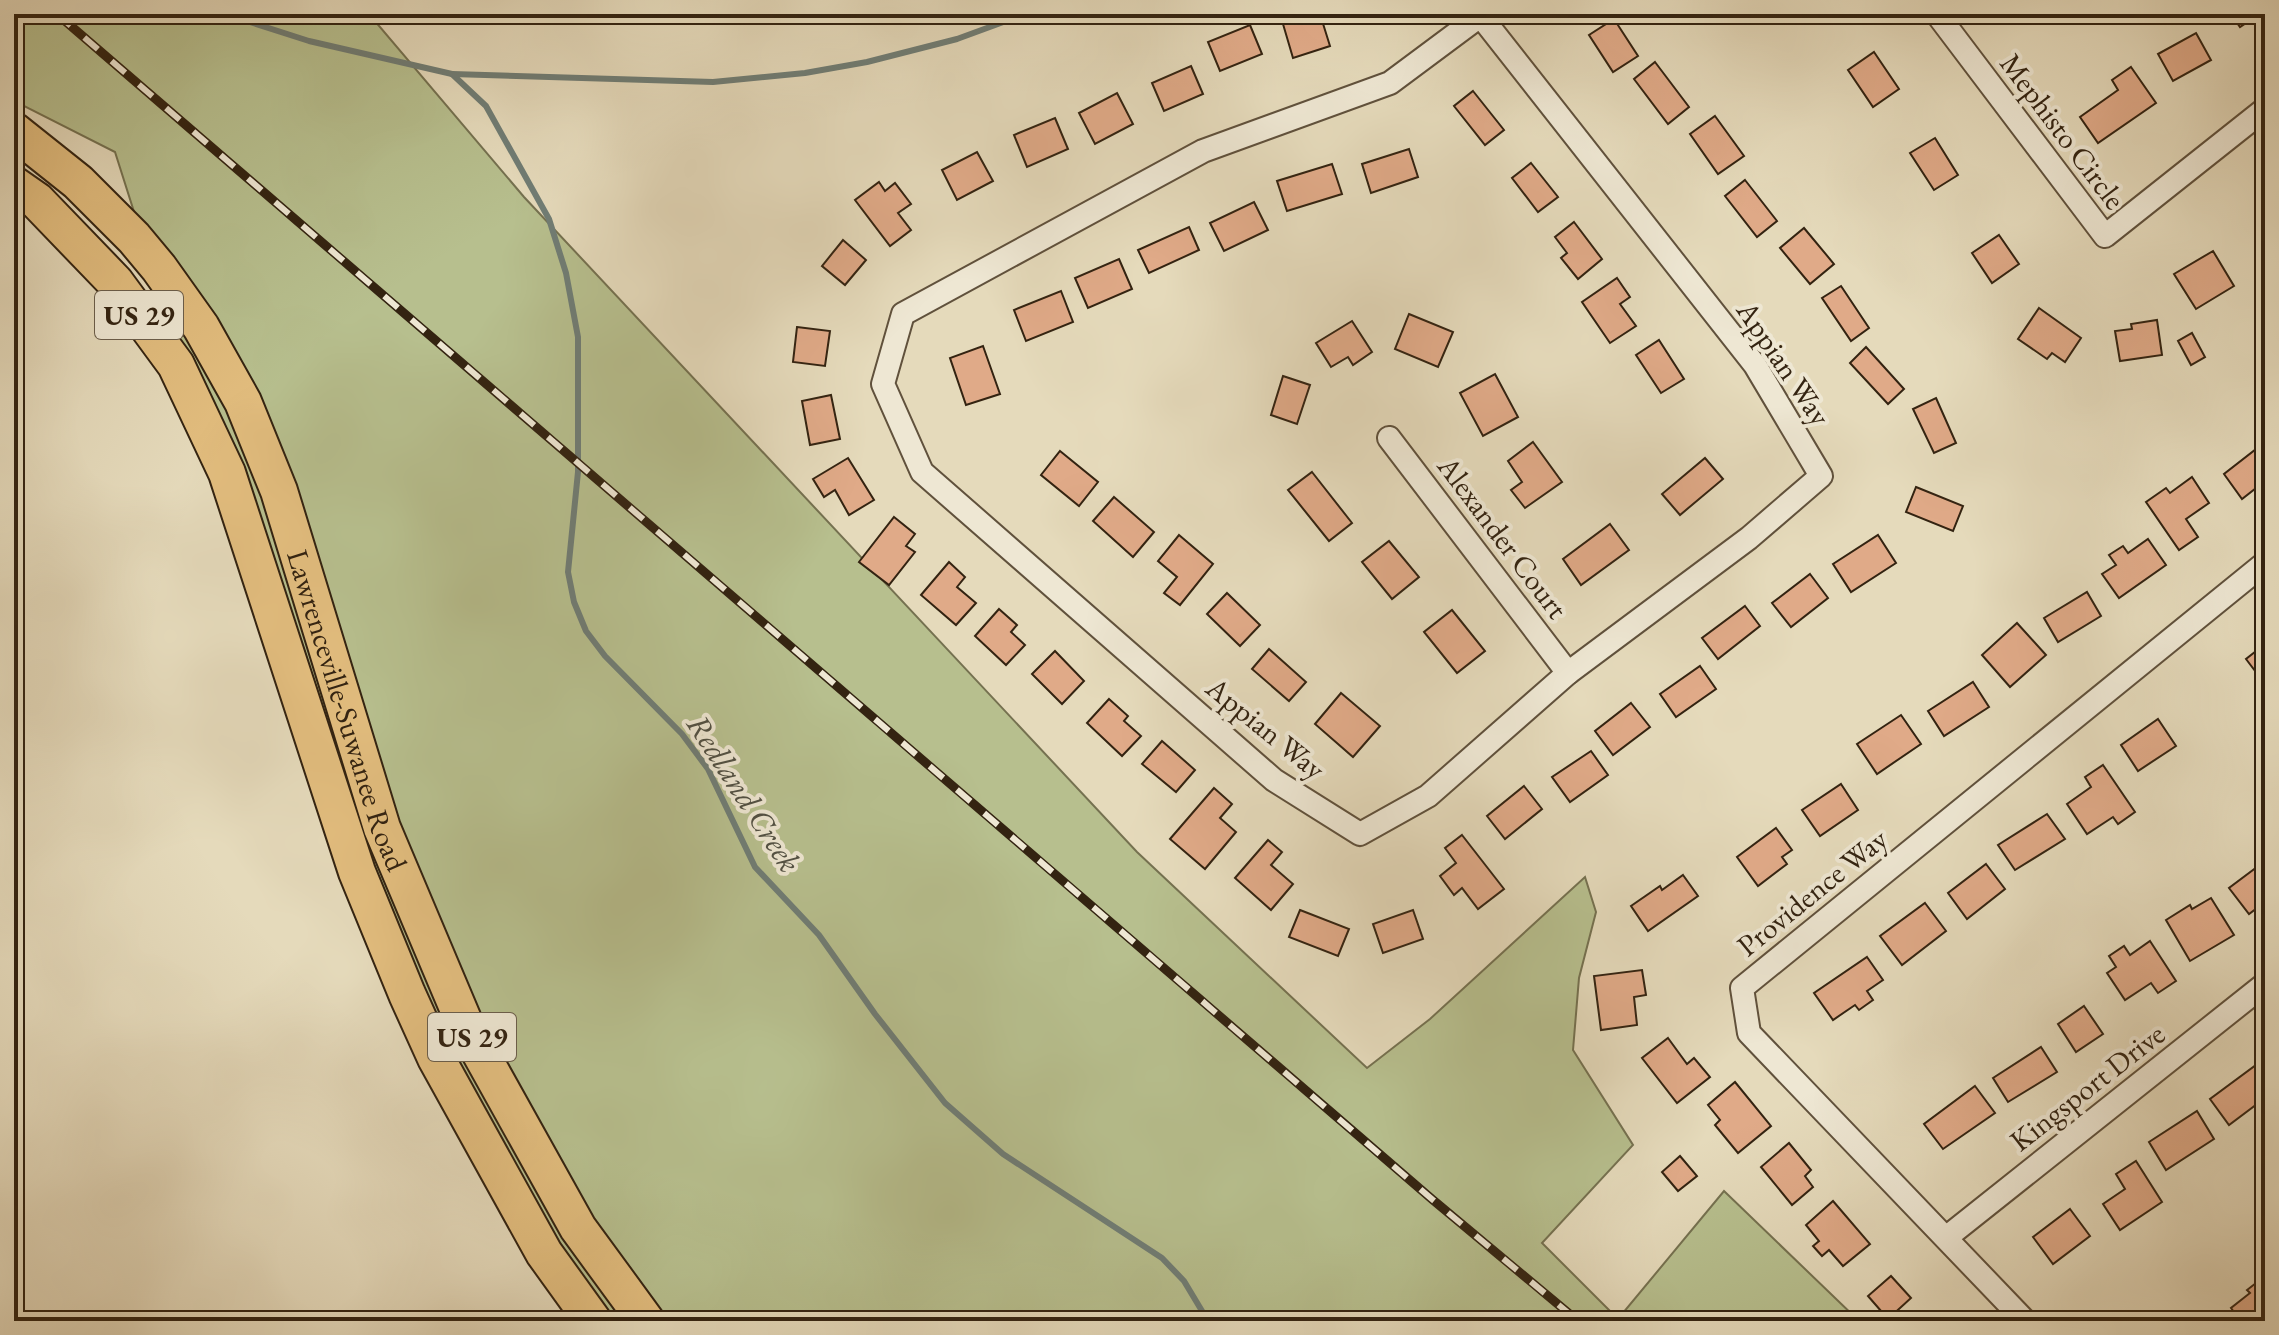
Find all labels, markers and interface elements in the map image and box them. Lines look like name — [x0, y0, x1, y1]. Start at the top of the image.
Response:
street label: Mephisto Circle — [1992, 45, 2134, 217]
road number: US 29 — [95, 291, 183, 339]
street label: Appian Way — [1727, 292, 1840, 434]
street label: Alexander Court — [1429, 447, 1577, 627]
street label: Lawrenceville-Suwanee Road — [279, 545, 418, 877]
street label: Appian Way — [1198, 667, 1334, 788]
water label: Redland Creek — [677, 706, 811, 881]
street label: Providence Way — [1729, 819, 1896, 965]
road number: US 29 — [428, 1013, 516, 1061]
street label: Kingsport Drive — [2002, 1014, 2172, 1160]

